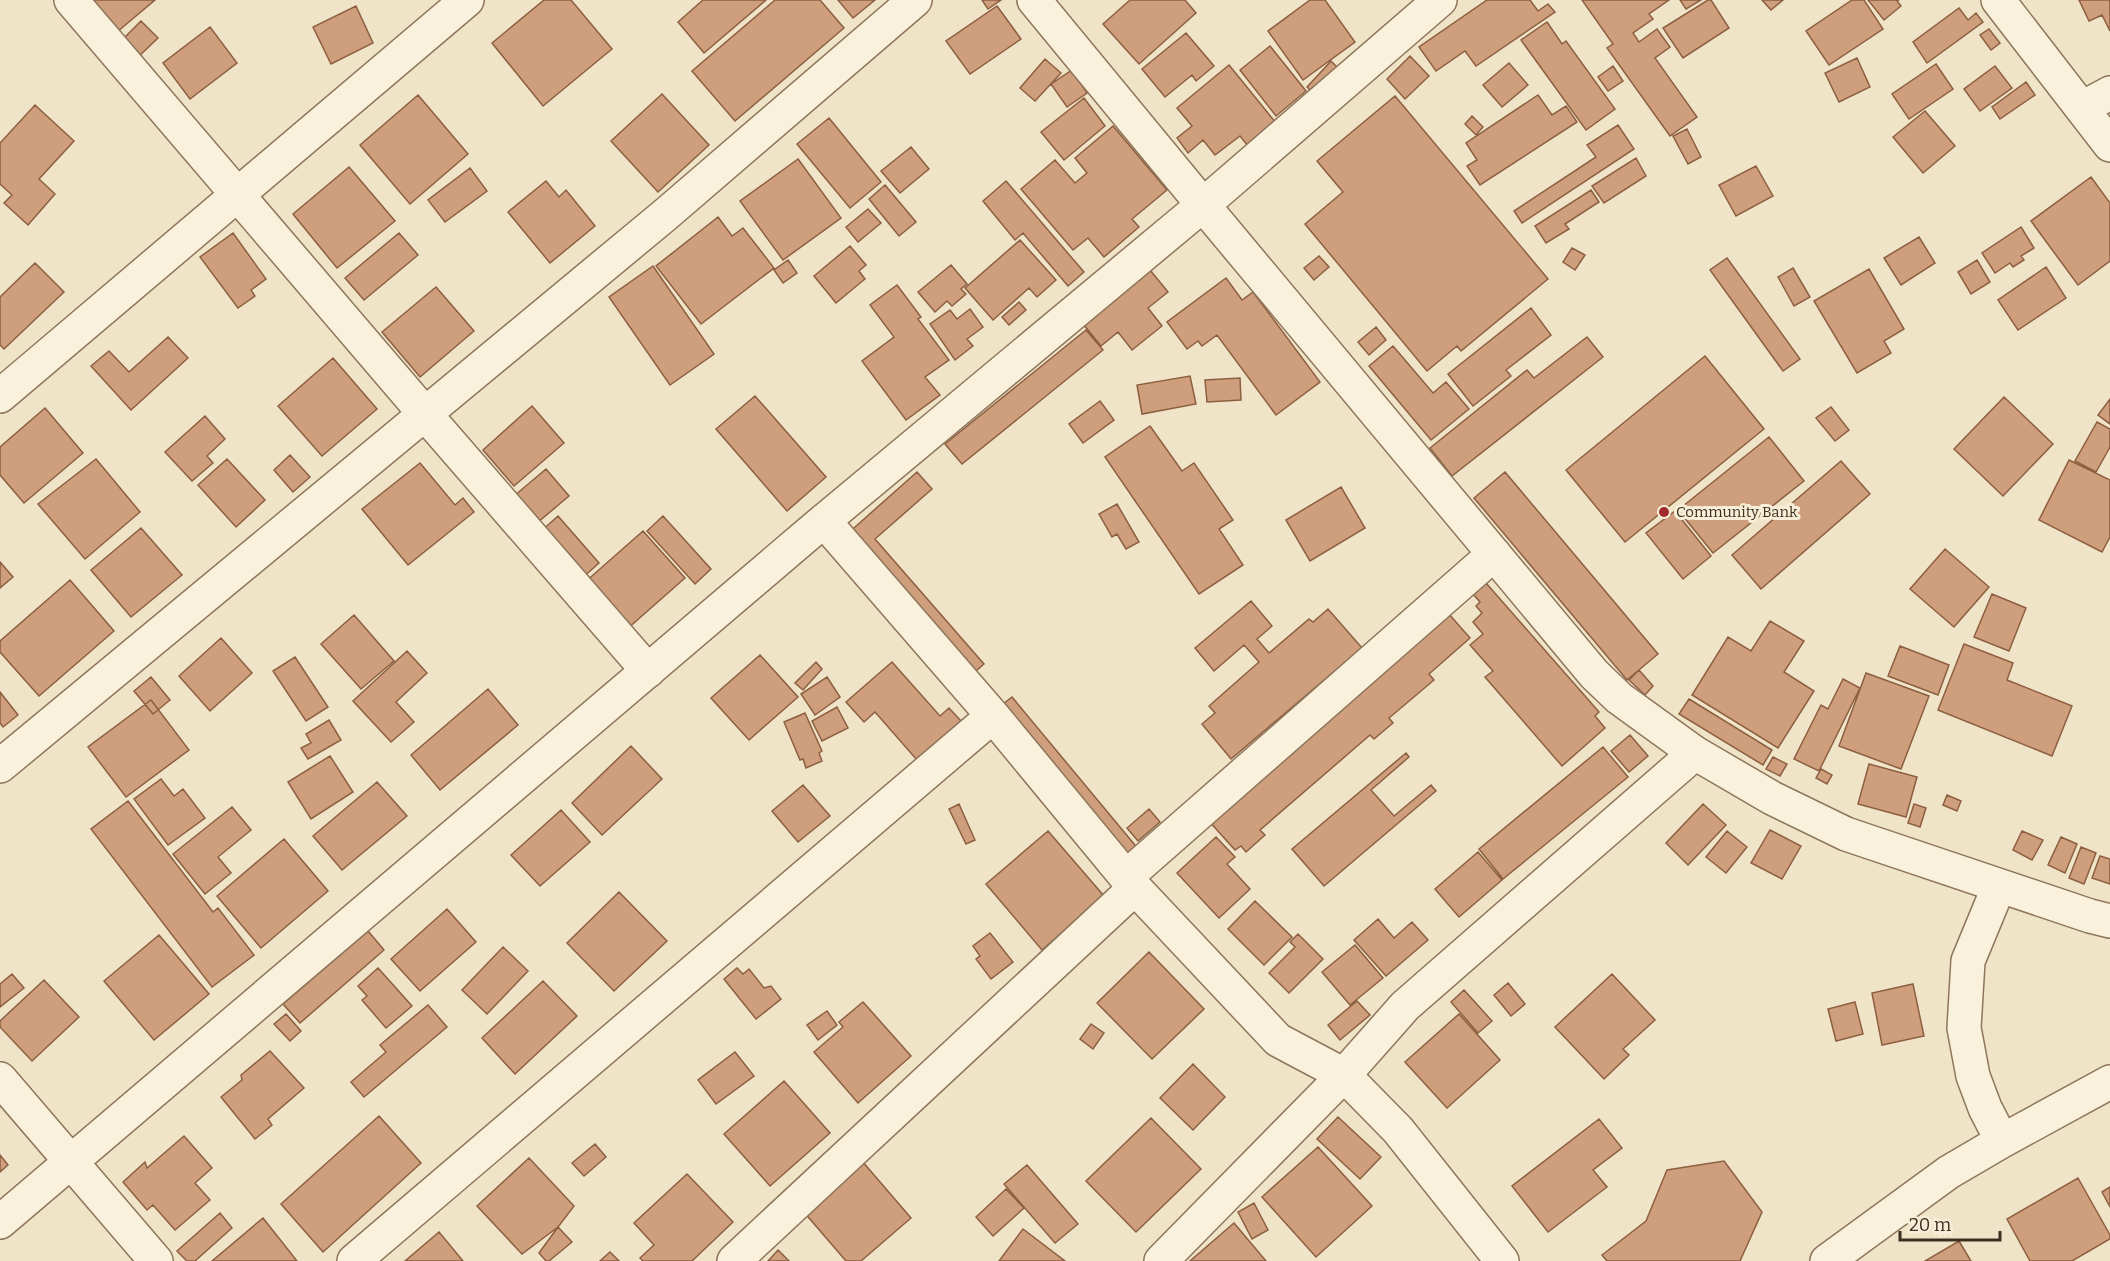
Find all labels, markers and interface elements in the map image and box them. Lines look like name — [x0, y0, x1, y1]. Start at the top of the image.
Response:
place label: Community Bank — [1676, 503, 1798, 521]
marker: Community Bank — [1657, 505, 1671, 519]
scale bar — [1900, 1204, 2000, 1242]
text: 20 m — [1909, 1214, 1951, 1236]

